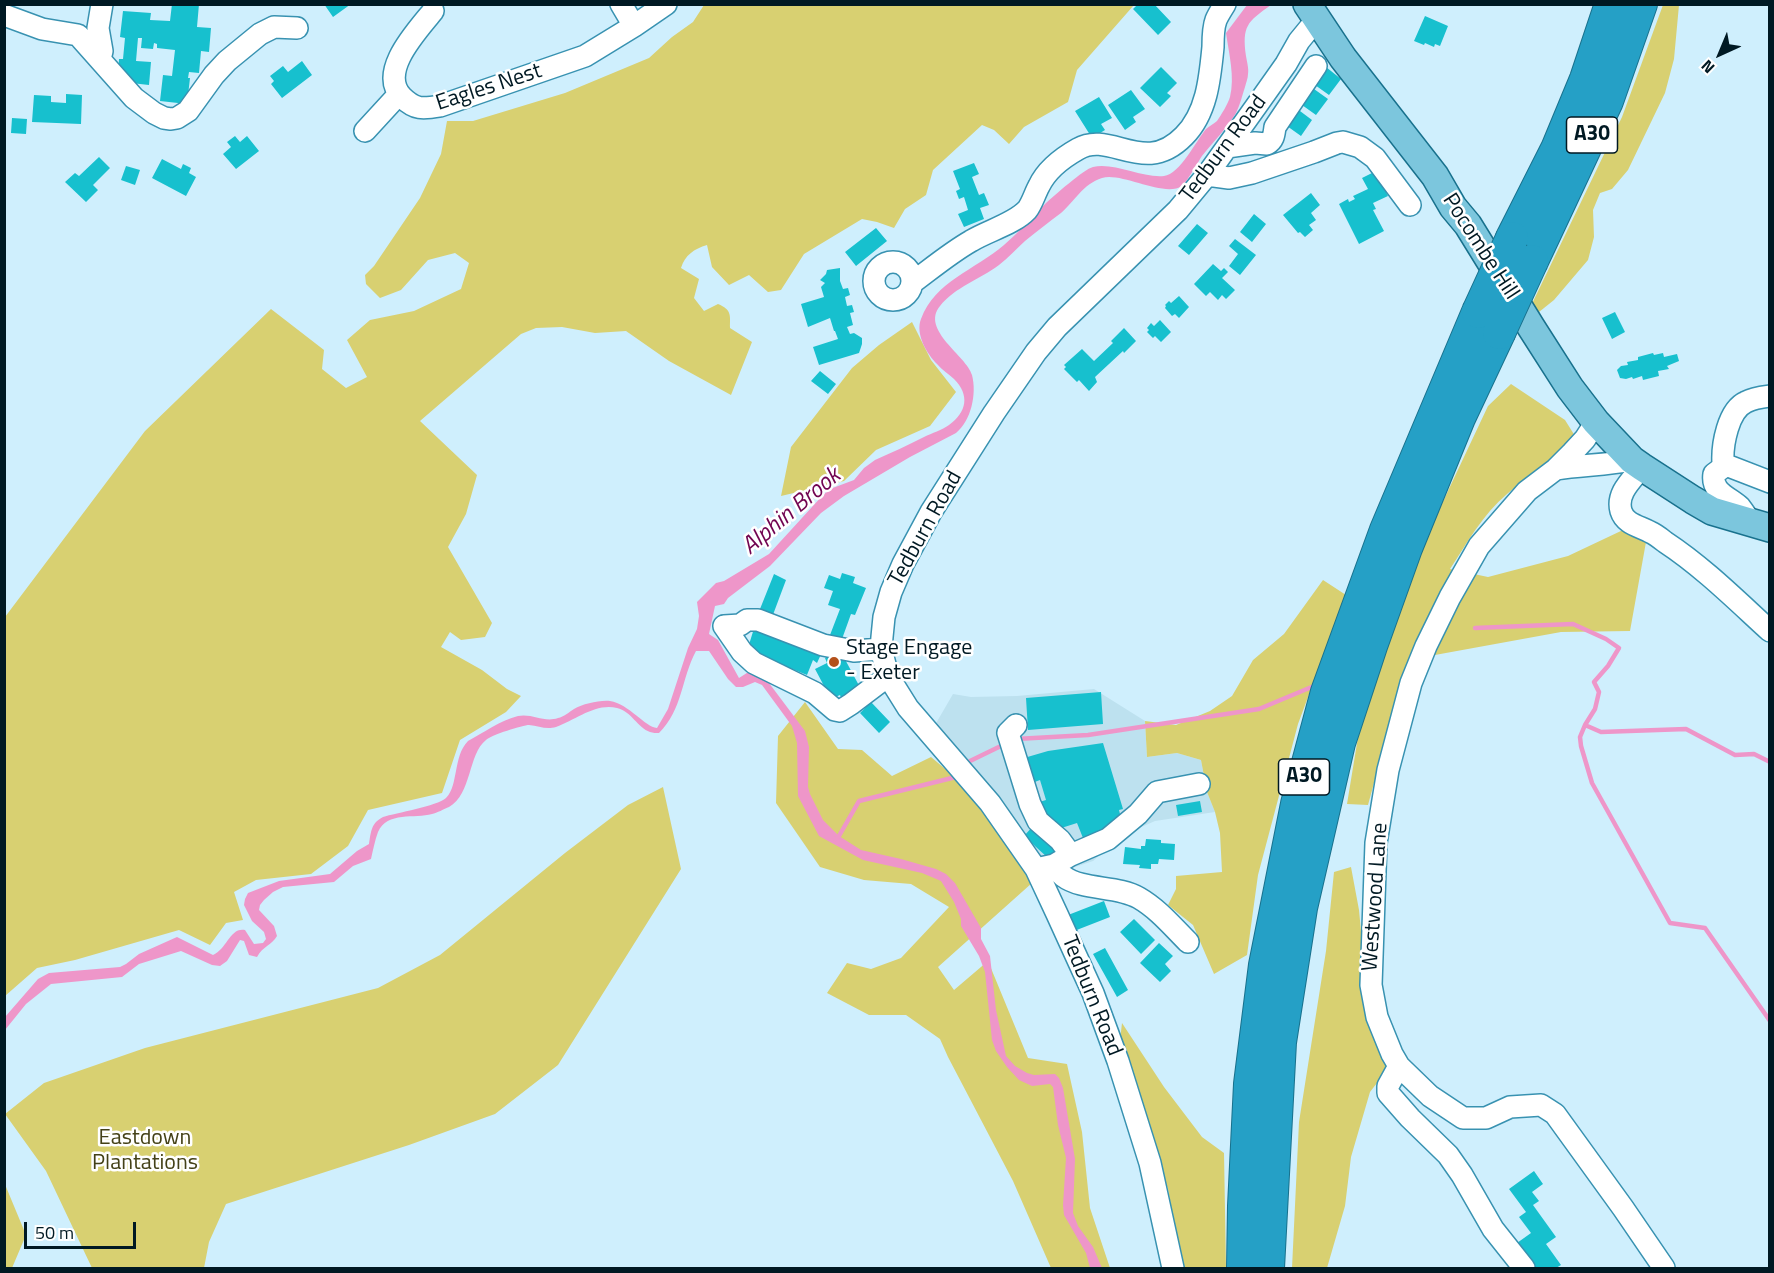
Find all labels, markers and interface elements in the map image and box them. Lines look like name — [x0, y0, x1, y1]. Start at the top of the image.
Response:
north arrow — [1690, 24, 1750, 84]
text: N — [1695, 54, 1720, 79]
street label: Eagles Nest — [433, 59, 545, 117]
street label: Tedburn Road — [1175, 90, 1273, 208]
road number: A30 — [1566, 117, 1618, 153]
street label: Pocombe Hill — [1436, 189, 1524, 305]
water label: Alphin Brook — [737, 462, 847, 562]
street label: Tedburn Road — [884, 467, 968, 591]
place label: Stage Engage - Exeter — [846, 636, 972, 688]
marker: Stage Engage - Exeter — [827, 655, 841, 669]
road number: A30 — [1278, 759, 1330, 795]
street label: Westwood Lane — [1358, 822, 1394, 972]
street label: Tedburn Road — [1055, 932, 1127, 1060]
park label: Eastdown Plantations — [92, 1126, 198, 1178]
scale bar — [27, 1210, 140, 1248]
text: 50 m — [35, 1219, 74, 1246]

